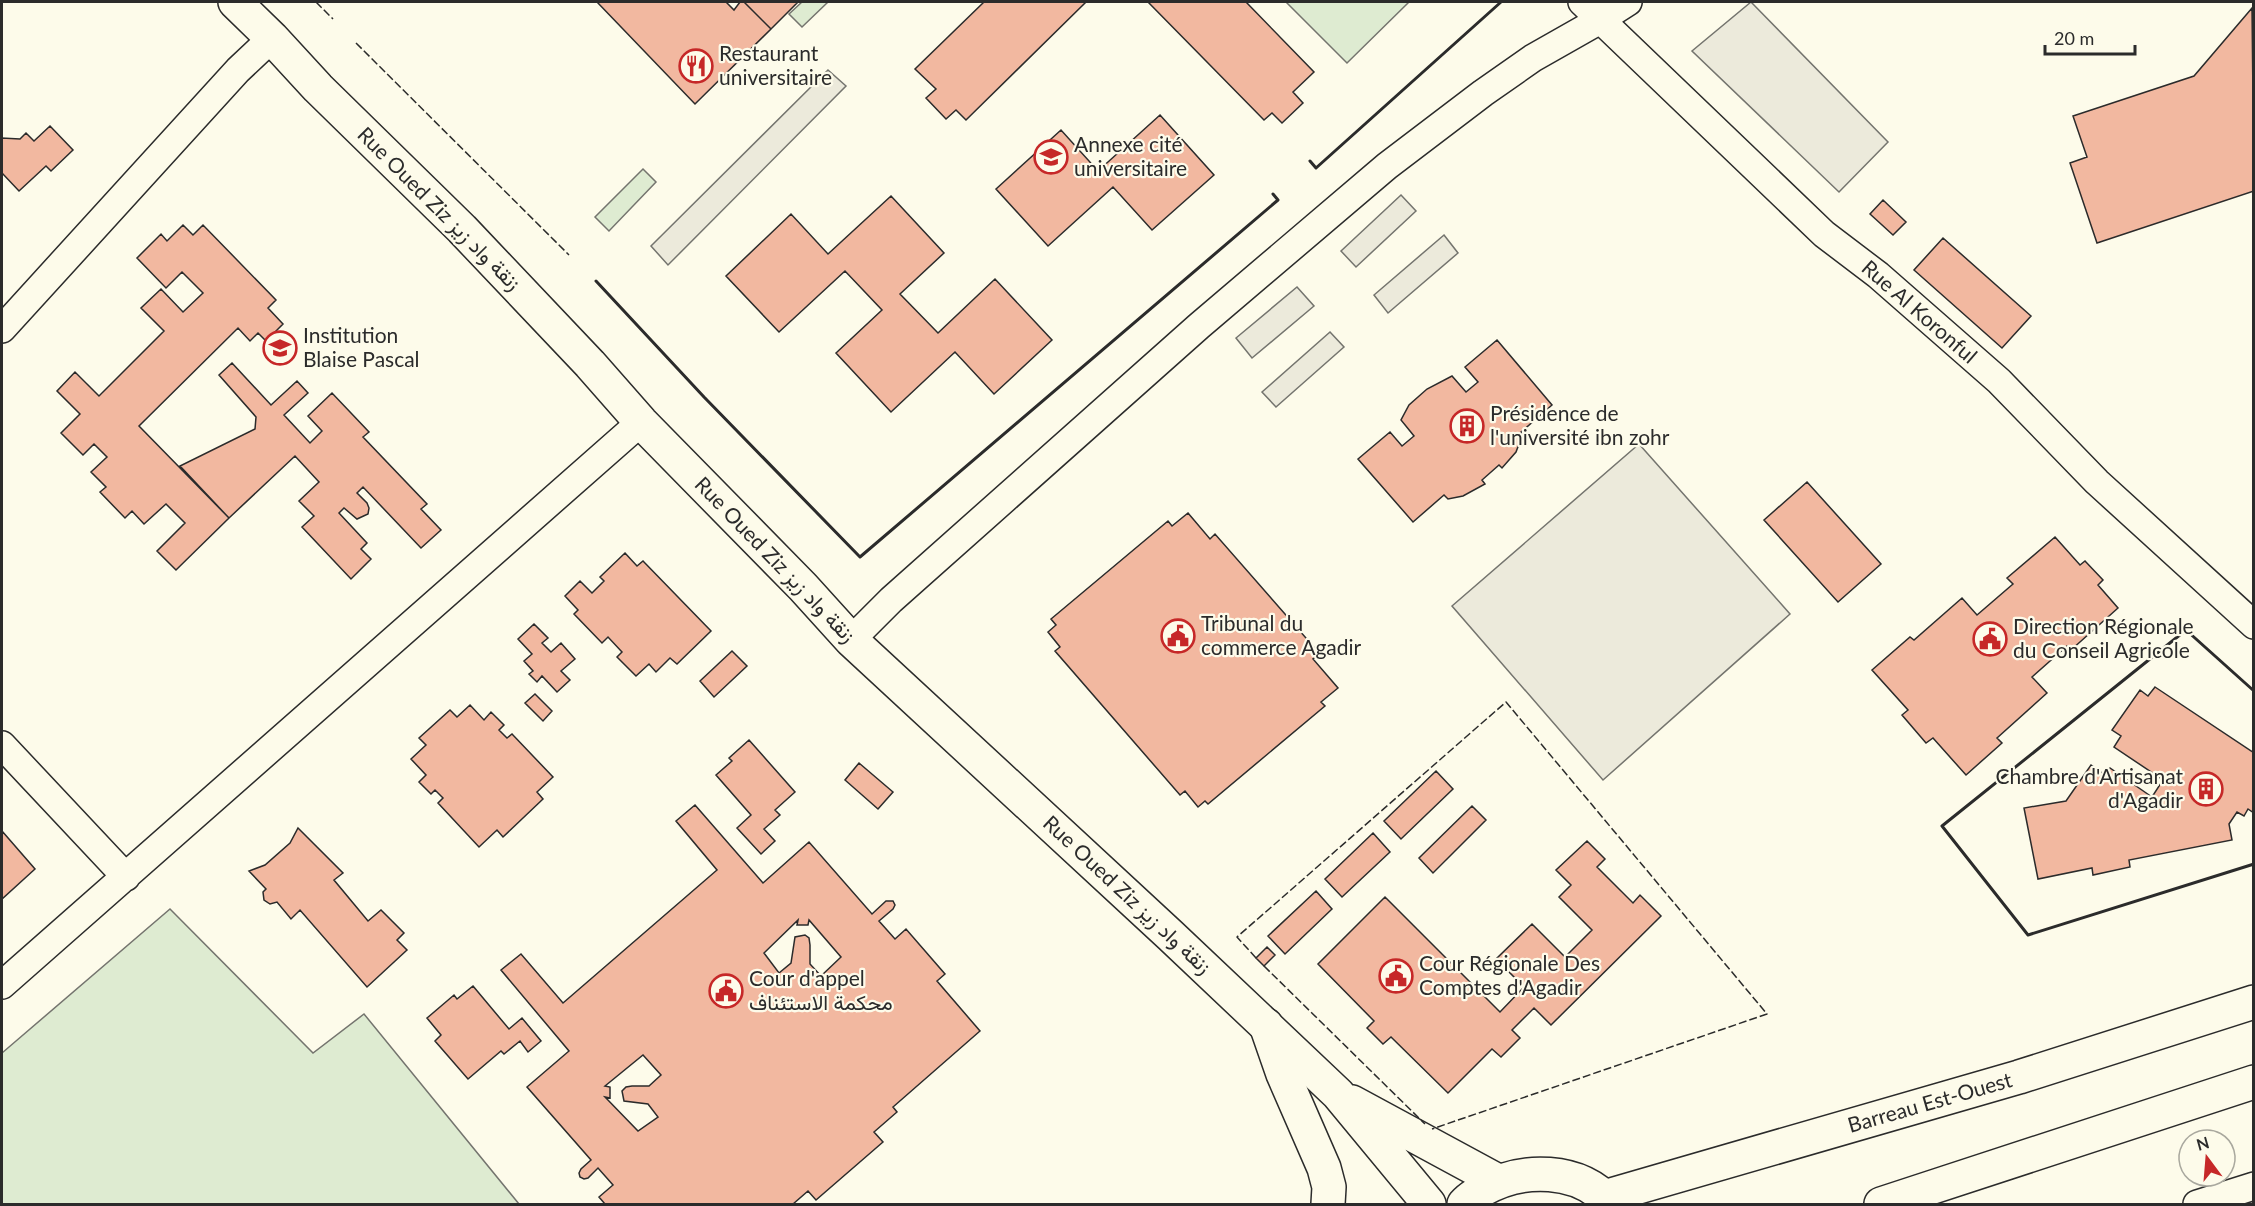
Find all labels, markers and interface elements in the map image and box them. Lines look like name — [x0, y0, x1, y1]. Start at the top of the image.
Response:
scale bar — [2045, 18, 2135, 56]
text: 20 m — [2054, 27, 2094, 49]
place label: Restaurant universitaire — [719, 40, 832, 89]
restaurant icon: Restaurant universitaire — [678, 48, 714, 84]
street label: Rue Oued Ziz زنقة واد زيز — [352, 121, 527, 296]
place label: Annexe cité universitaire — [1074, 131, 1187, 180]
school or university icon: Annexe cité universitaire — [1033, 139, 1069, 175]
street label: Rue Al Koronful — [1857, 254, 1983, 368]
place label: Institution Blaise Pascal — [303, 322, 420, 371]
school or university icon: Institution Blaise Pascal — [262, 330, 298, 366]
place label: Présidence de l'université ibn zohr — [1490, 400, 1670, 449]
building icon: Présidence de l'université ibn zohr — [1449, 408, 1485, 444]
street label: Rue Oued Ziz زنقة واد زيز — [689, 471, 862, 648]
place label: Tribunal du commerce Agadir — [1201, 610, 1362, 659]
place label: Direction Régionale du Conseil Agricole — [2013, 613, 2194, 662]
public building icon: Tribunal du commerce Agadir — [1160, 618, 1196, 654]
public building icon: Direction Régionale du Conseil Agricole — [1972, 621, 2008, 657]
place label: Chambre d'Artisanat d'Agadir — [1995, 763, 2183, 812]
building icon: Chambre d'Artisanat d'Agadir — [2188, 771, 2224, 807]
street label: Rue Oued Ziz زنقة واد زيز — [1037, 810, 1217, 980]
place label: Cour Régionale Des Comptes d'Agadir — [1419, 950, 1600, 999]
public building icon: Cour Régionale Des Comptes d'Agadir — [1378, 958, 1414, 994]
place label: Cour d'appel محكمة الاستئناف — [749, 965, 893, 1014]
public building icon: Cour d'appel محكمة الاستئناف — [708, 973, 744, 1009]
street label: Barreau Est-Ouest — [1845, 1066, 2015, 1137]
north arrow — [2177, 1128, 2237, 1188]
text: N — [2194, 1132, 2211, 1154]

